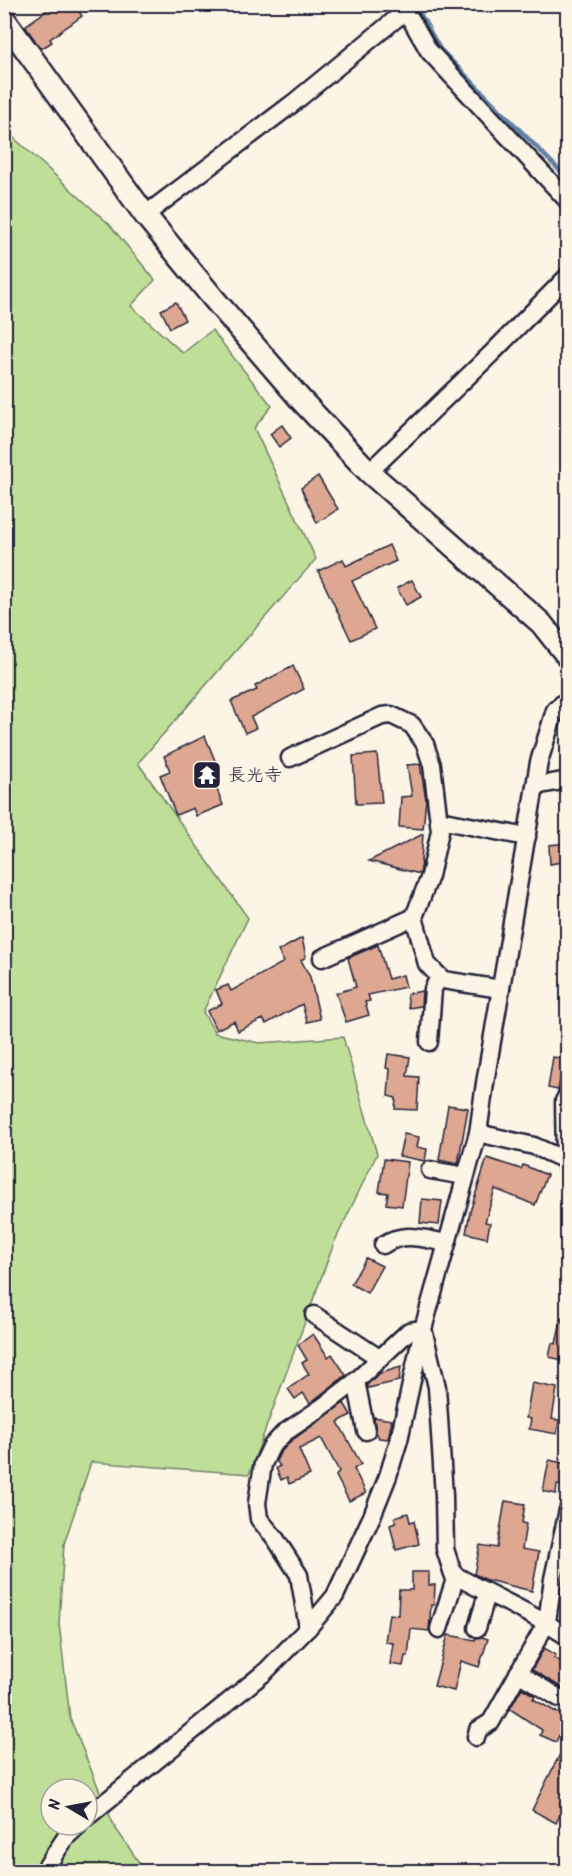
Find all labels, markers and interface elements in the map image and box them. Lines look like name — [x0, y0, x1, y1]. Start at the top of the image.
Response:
temple icon: 長光寺 — [191, 759, 223, 791]
place label: 長光寺 — [228, 762, 282, 791]
north arrow — [39, 1777, 99, 1837]
text: N — [43, 1798, 69, 1812]

